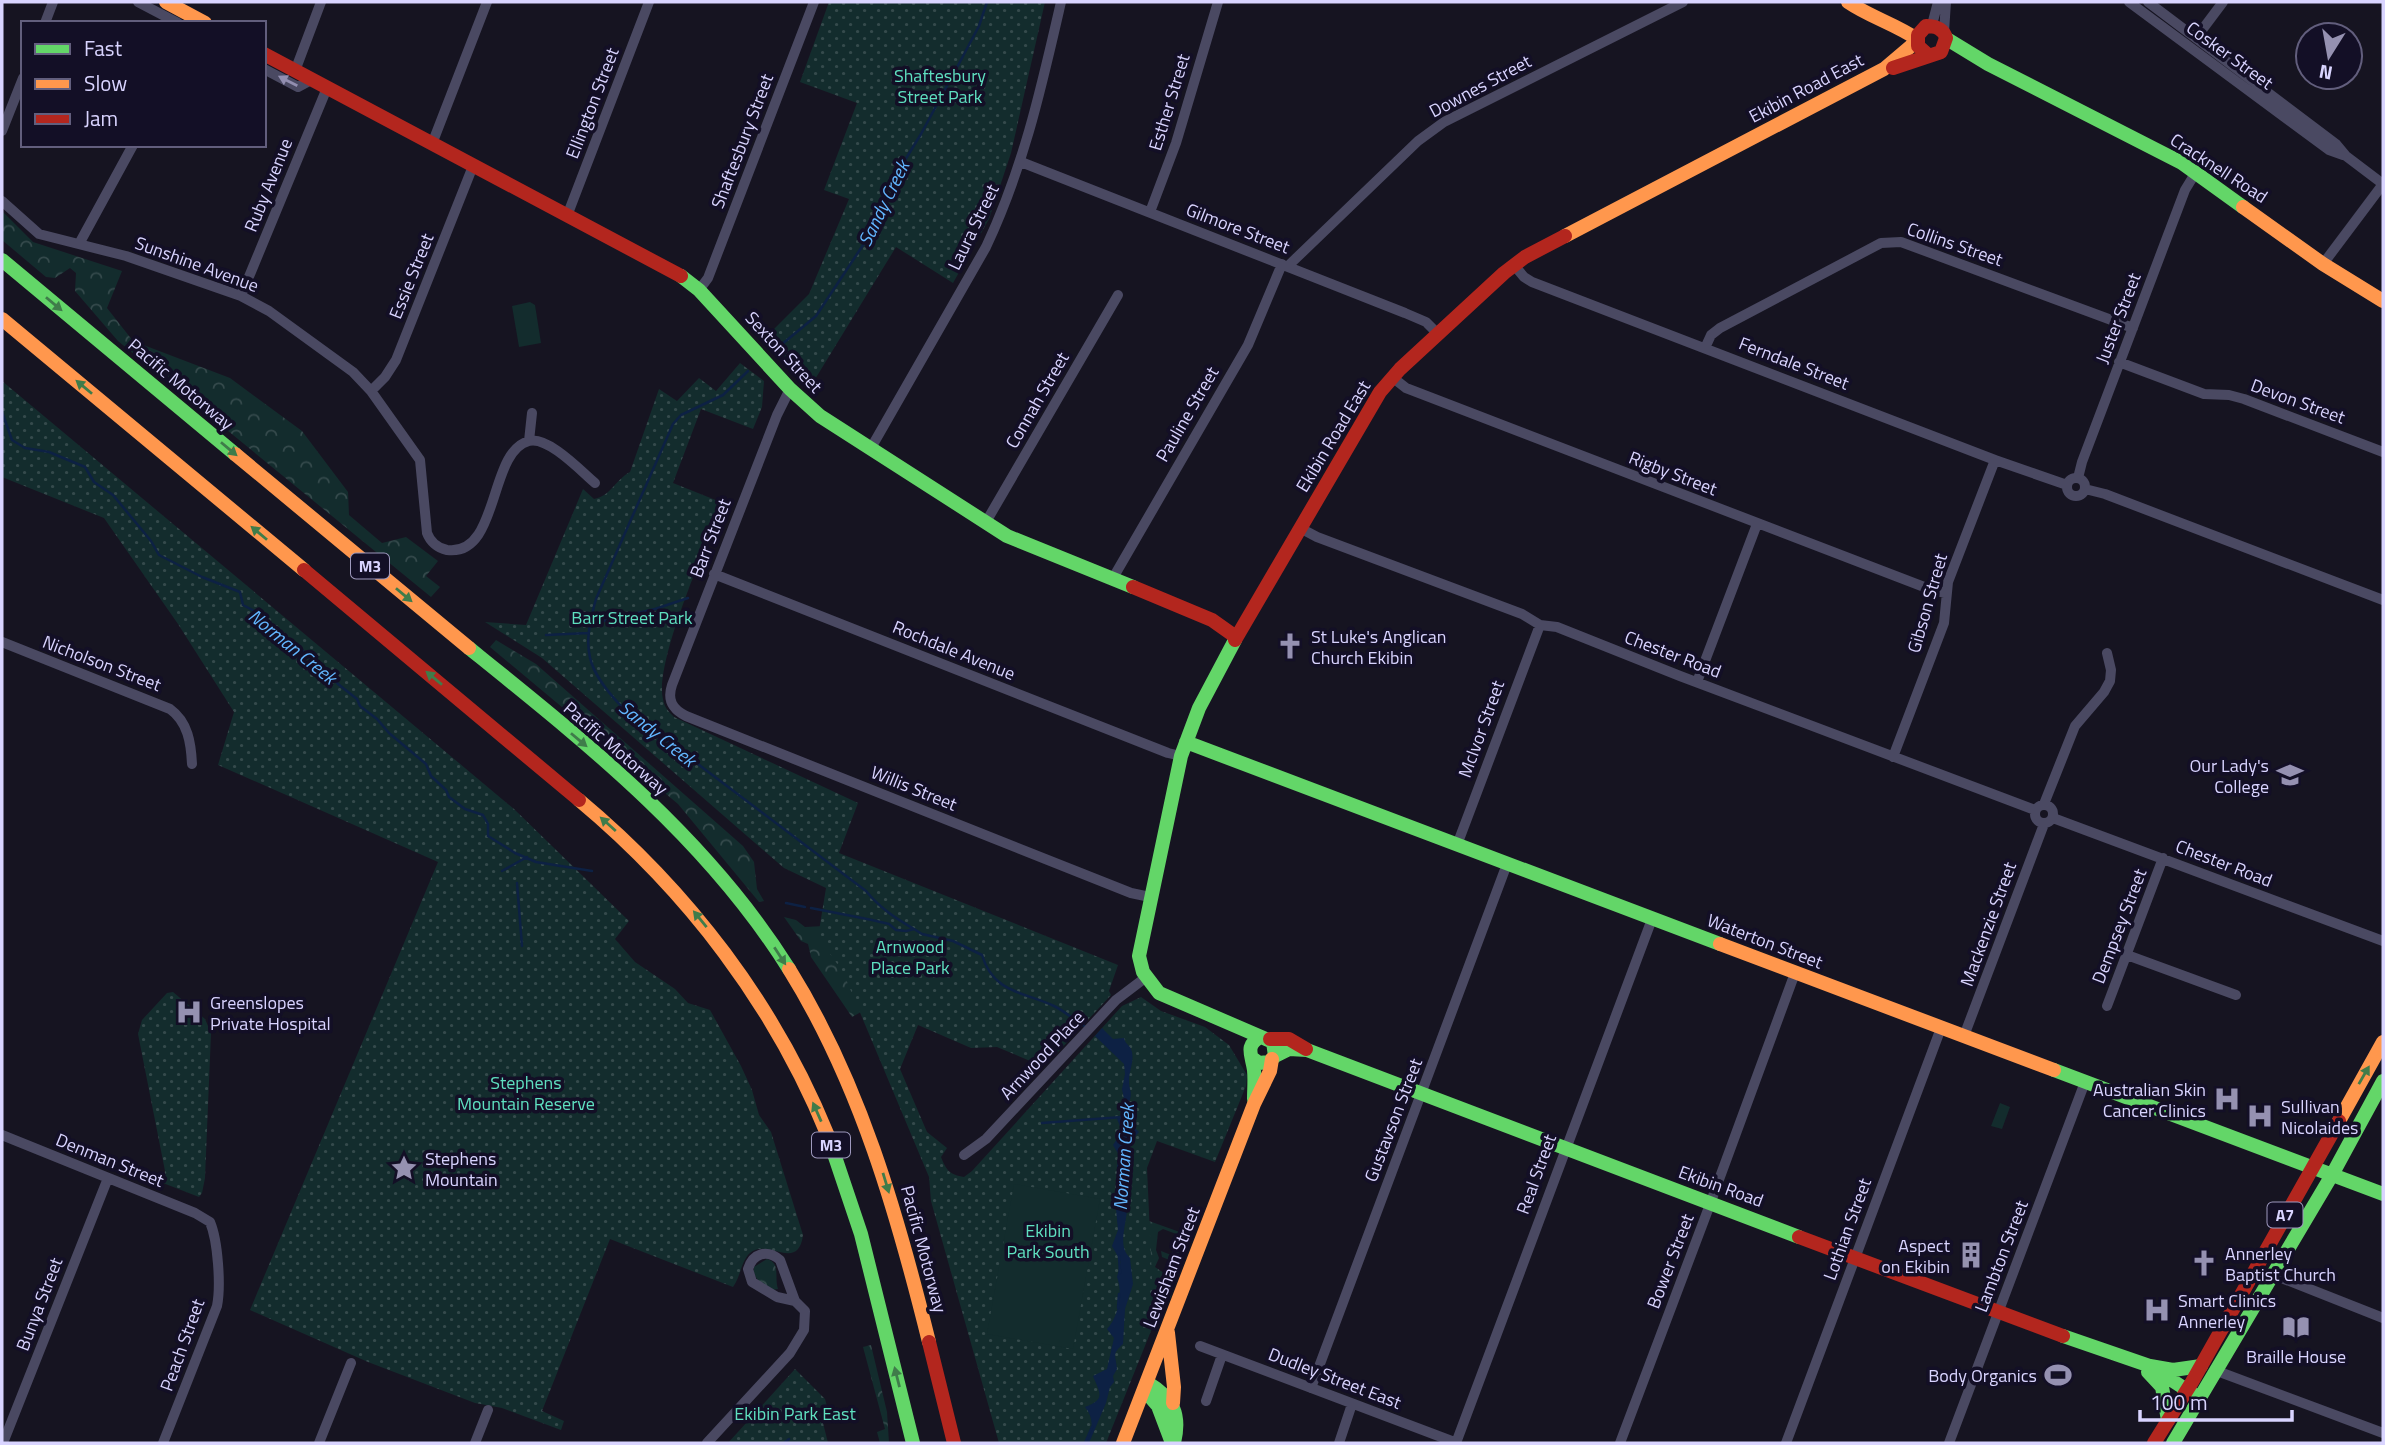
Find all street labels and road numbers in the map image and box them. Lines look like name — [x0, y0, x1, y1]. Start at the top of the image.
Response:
street label: Cosker Street — [2181, 14, 2280, 96]
street label: Ellington Street — [558, 43, 626, 162]
street label: Ekibin Road East — [1744, 46, 1869, 130]
street label: Downes Street — [1424, 47, 1536, 124]
street label: Esther Street — [1141, 50, 1197, 154]
street label: Shaftesbury Street — [704, 69, 780, 212]
street label: Cracknell Road — [2165, 126, 2273, 210]
street label: Ruby Avenue — [237, 134, 299, 236]
street label: Laura Street — [941, 179, 1006, 275]
street label: Gilmore Street — [1182, 196, 1294, 260]
street label: Collins Street — [1903, 215, 2007, 273]
street label: Sunshine Avenue — [131, 229, 263, 299]
street label: Essie Street — [382, 229, 441, 323]
street label: Juster Street — [2088, 268, 2148, 367]
street label: Sexton Street — [739, 305, 829, 399]
street label: Ferndale Street — [1735, 330, 1854, 397]
street label: Pacific Motorway — [122, 332, 240, 437]
street label: Connah Street — [998, 346, 1076, 453]
street label: Pauline Street — [1149, 361, 1226, 467]
street label: Devon Street — [2247, 371, 2350, 431]
street label: Ekibin Road East — [1289, 374, 1377, 497]
street label: Rigby Street — [1625, 444, 1722, 502]
street label: Barr Street — [683, 494, 738, 582]
street label: Gibson Street — [1900, 549, 1954, 656]
road number: M3 — [351, 554, 389, 579]
street label: Rochdale Avenue — [889, 613, 1019, 687]
street label: Chester Road — [1621, 623, 1725, 685]
street label: Nicholson Street — [39, 628, 166, 698]
street label: McIvor Street — [1451, 676, 1511, 781]
street label: Pacific Motorway — [558, 695, 674, 801]
street label: Willis Street — [867, 758, 962, 818]
street label: Chester Road — [2172, 832, 2276, 894]
street label: Mackenzie Street — [1953, 857, 2023, 990]
street label: Dempsey Street — [2085, 864, 2154, 988]
street label: Waterton Street — [1703, 907, 1828, 976]
street label: Arnwood Place — [993, 1004, 1091, 1106]
street label: Gustavson Street — [1357, 1054, 1429, 1186]
street label: Denman Street — [52, 1126, 169, 1194]
street label: Real Street — [1509, 1129, 1563, 1218]
road number: M3 — [812, 1133, 850, 1158]
street label: Ekibin Road — [1675, 1158, 1767, 1214]
street label: Lothian Street — [1816, 1173, 1878, 1284]
street label: Pacific Motorway — [894, 1182, 954, 1316]
street label: Lambton Street — [1967, 1195, 2035, 1316]
street label: Lewisham Street — [1136, 1202, 1207, 1331]
road number: A7 — [2268, 1203, 2302, 1228]
street label: Bower Street — [1640, 1209, 1701, 1312]
street label: Bunya Street — [9, 1253, 69, 1355]
street label: Peach Street — [153, 1294, 211, 1395]
street label: Dudley Street East — [1265, 1340, 1406, 1416]

